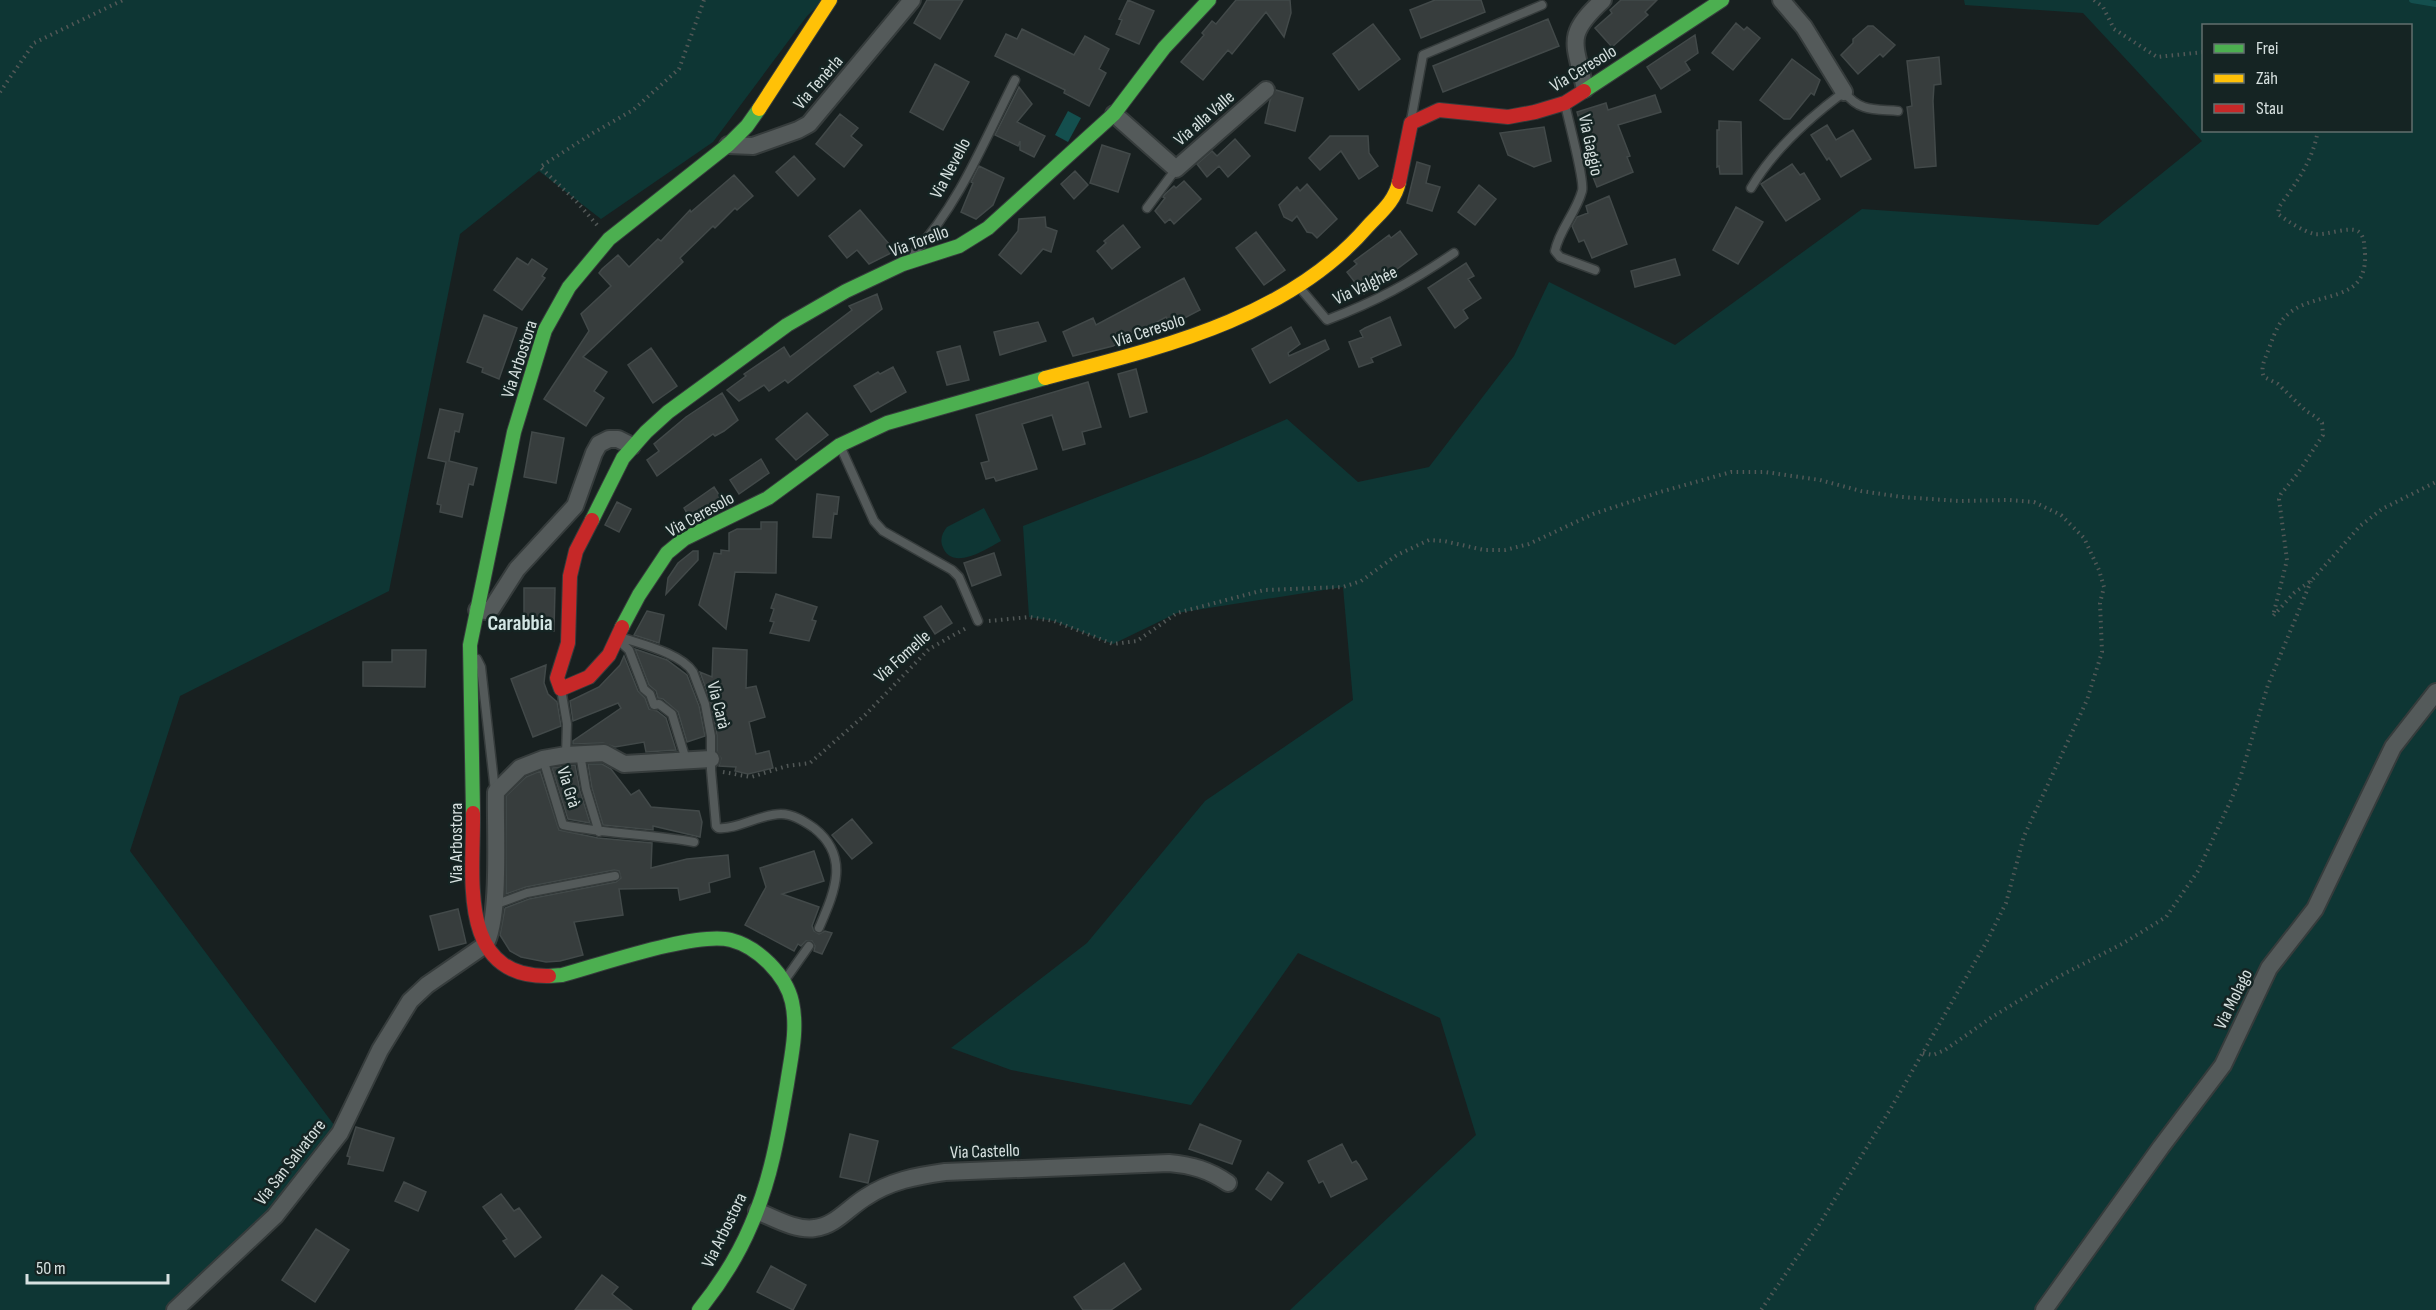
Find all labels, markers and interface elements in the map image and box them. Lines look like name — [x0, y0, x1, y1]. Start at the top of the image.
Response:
legend — [2202, 24, 2412, 132]
text: Frei — [2256, 38, 2278, 59]
street label: Via Ceresolo — [1546, 40, 1620, 96]
street label: Via Tenèrla — [789, 51, 848, 114]
text: Zäh — [2256, 68, 2278, 89]
street label: Via alla Valle — [1170, 86, 1239, 150]
text: Stau — [2256, 98, 2284, 119]
street label: Via Gaggio — [1574, 112, 1607, 178]
street label: Via Nevello — [926, 134, 975, 202]
street label: Via Torello — [887, 221, 951, 262]
street label: Via Valghée — [1330, 261, 1401, 309]
street label: Via Ceresolo — [1111, 309, 1188, 352]
street label: Via Arbostora — [497, 318, 542, 401]
street label: Via Ceresolo — [663, 487, 738, 542]
district label: Carabbia — [487, 611, 553, 636]
street label: Via Fomelle — [870, 626, 935, 687]
street label: Via Carà — [702, 679, 735, 731]
street label: Via Grà — [552, 764, 585, 810]
street label: Via Arbostora — [446, 803, 467, 883]
street label: Via Molago — [2210, 966, 2257, 1033]
street label: Via San Salvatore — [250, 1115, 330, 1209]
street label: Via Castello — [950, 1140, 1020, 1163]
street label: Via Arbostora — [697, 1189, 752, 1271]
scale bar — [27, 1247, 168, 1285]
text: 50 m — [36, 1258, 66, 1279]

